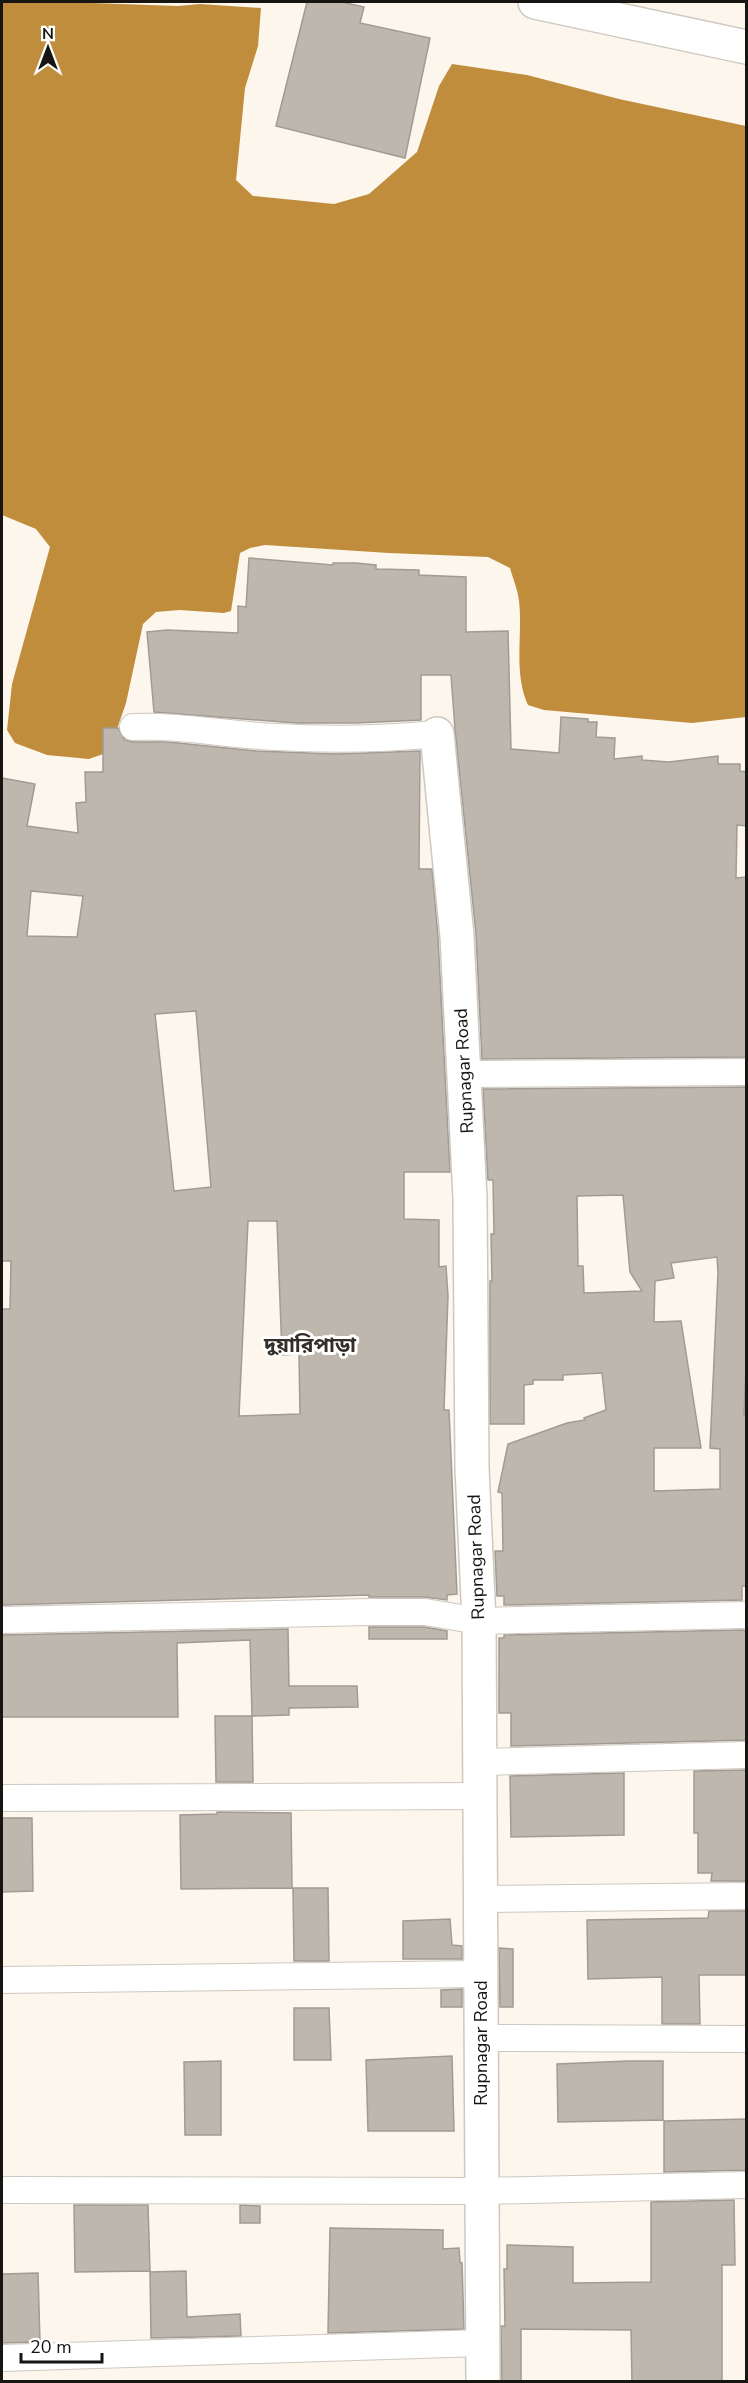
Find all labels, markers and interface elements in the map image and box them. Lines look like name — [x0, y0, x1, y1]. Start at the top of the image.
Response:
north arrow — [18, 18, 78, 78]
text: N — [42, 23, 54, 45]
street label: Rupnagar Road — [449, 1008, 479, 1134]
district label: দুয়ারিপাড়া — [263, 1331, 357, 1359]
street label: Rupnagar Road — [462, 1494, 490, 1620]
street label: Rupnagar Road — [469, 1980, 493, 2106]
scale bar — [21, 2326, 102, 2364]
text: 20 m — [30, 2335, 72, 2359]

